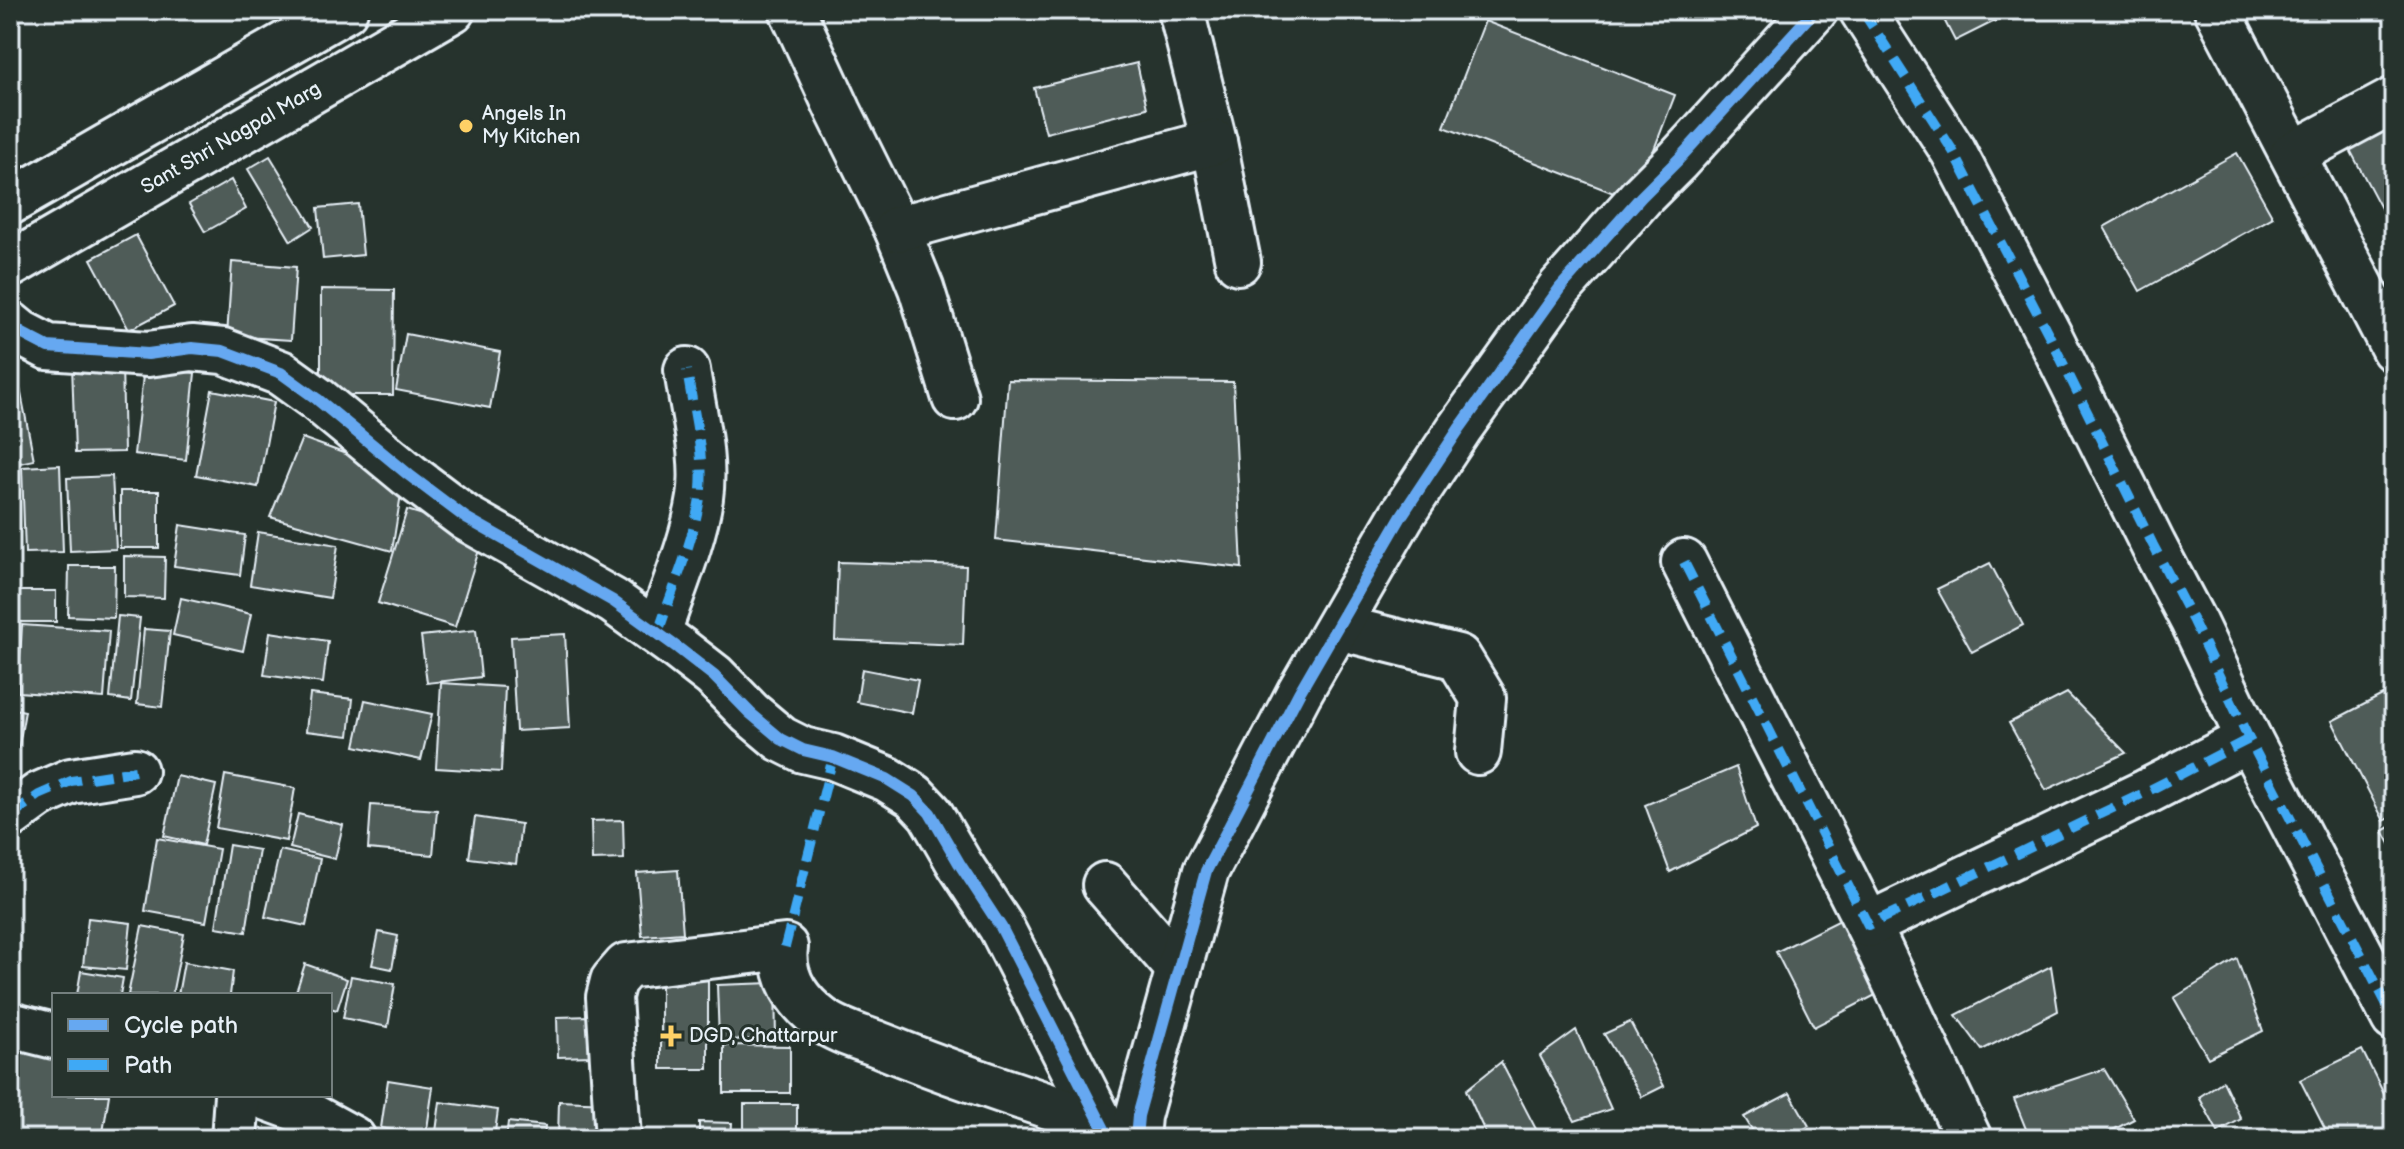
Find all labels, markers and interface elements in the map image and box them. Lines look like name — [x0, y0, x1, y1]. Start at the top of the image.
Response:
street label: Sant Shri Nagpal Marg — [137, 77, 325, 199]
place label: Angels In My Kitchen — [482, 102, 580, 149]
marker: Angels In My Kitchen — [457, 117, 475, 135]
legend — [52, 993, 332, 1097]
text: Cycle path — [124, 1011, 238, 1040]
place label: DGD, Chattarpur — [689, 1024, 838, 1048]
marker: DGD, Chattarpur — [660, 1025, 682, 1047]
text: Path — [124, 1051, 172, 1080]

